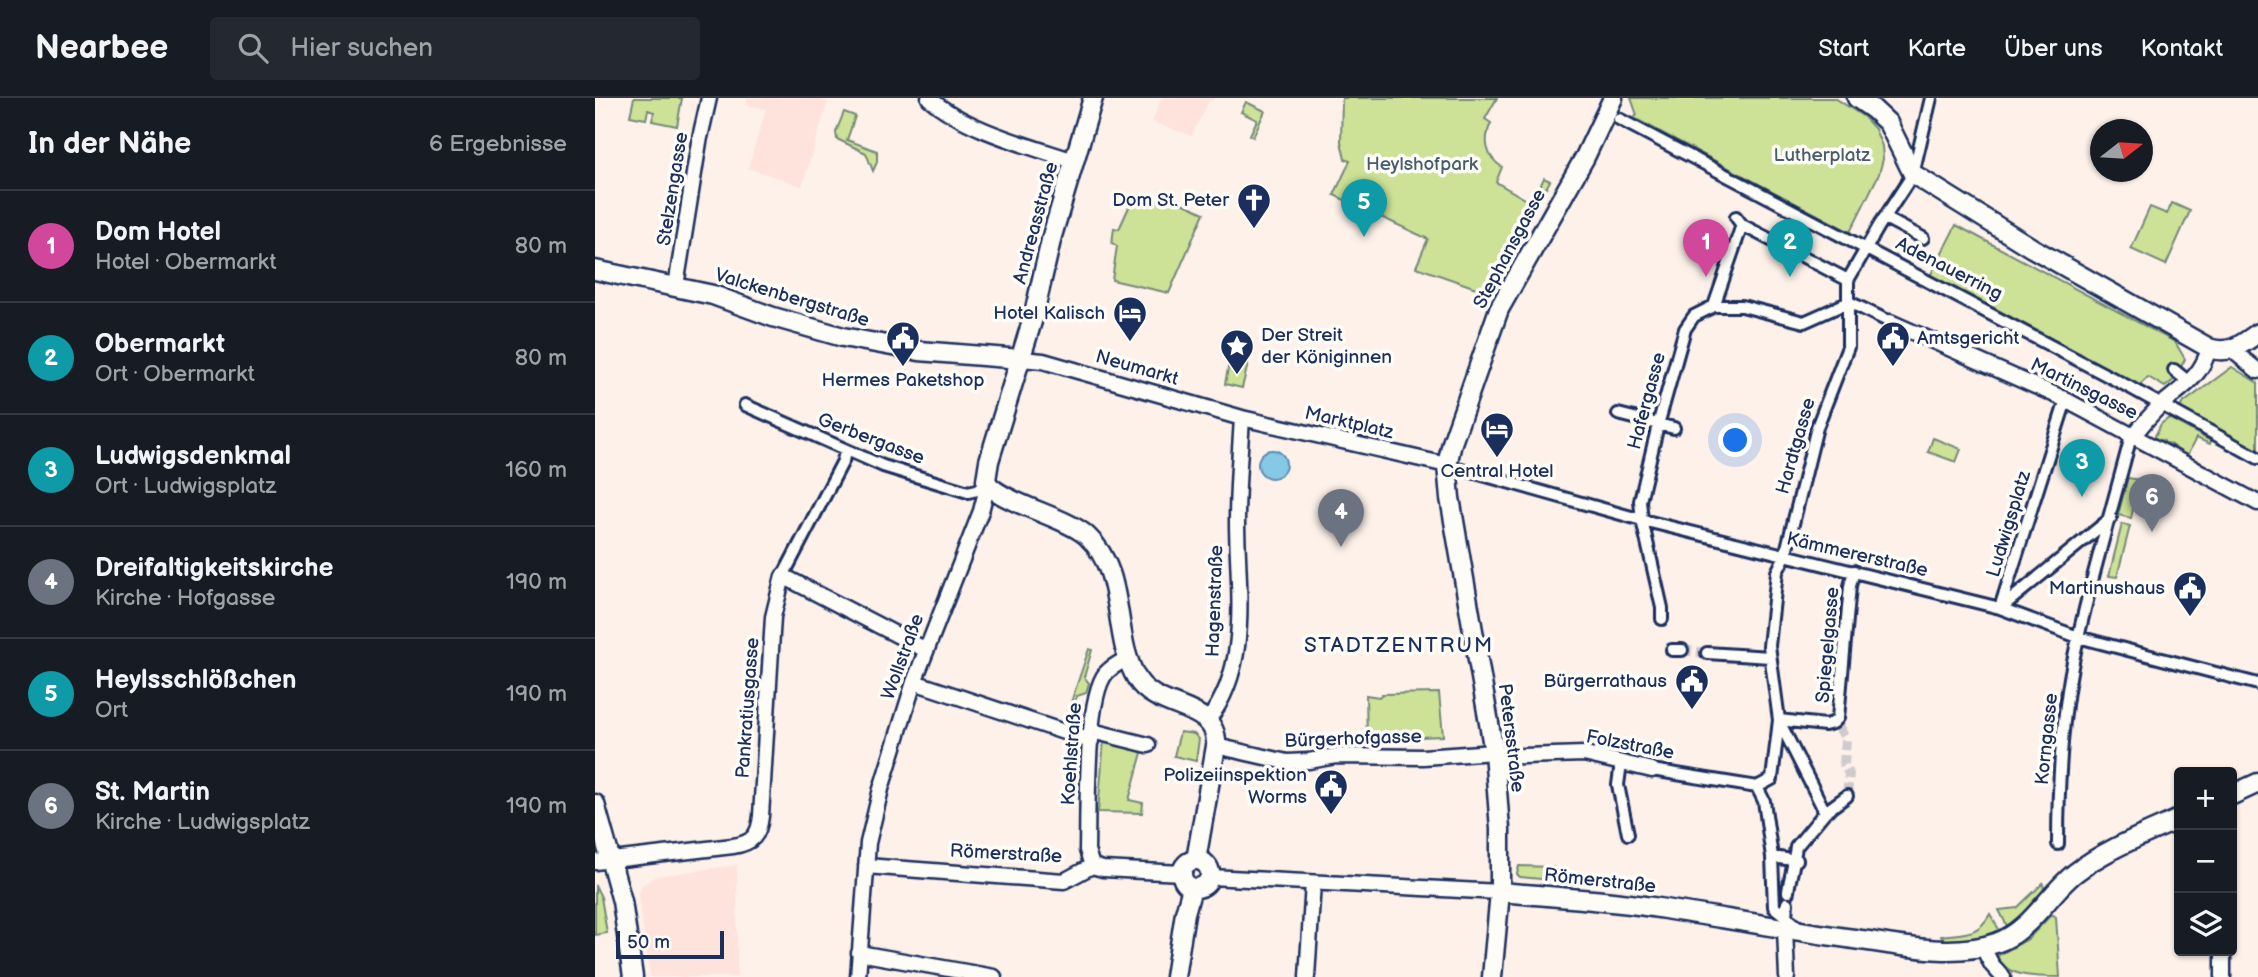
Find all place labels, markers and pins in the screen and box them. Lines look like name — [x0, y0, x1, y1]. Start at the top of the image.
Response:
pin: 5 — [1341, 179, 1387, 237]
church icon: Dom St. Peter — [1235, 181, 1273, 230]
place label: Dom St. Peter — [1112, 189, 1230, 212]
pin: 1 — [1683, 219, 1729, 277]
pin: 2 — [1767, 219, 1813, 277]
hotel icon: Hotel Kalisch — [1111, 294, 1149, 343]
place label: Hotel Kalisch — [993, 302, 1105, 325]
public building icon: Hermes Paketshop — [884, 319, 922, 368]
public building icon: Amtsgericht — [1874, 319, 1912, 368]
place label: Der Streit der Königinnen — [1261, 324, 1392, 369]
place icon: Der Streit der Königinnen — [1218, 327, 1256, 376]
place label: Amtsgericht — [1917, 327, 2020, 350]
place label: Hermes Paketshop — [821, 369, 985, 392]
hotel icon: Central Hotel — [1478, 410, 1516, 459]
pin: 3 — [2059, 439, 2105, 497]
place label: Central Hotel — [1440, 460, 1554, 483]
pin: 6 — [2129, 474, 2175, 532]
pin: 4 — [1318, 489, 1364, 547]
public building icon: Martinushaus — [2171, 569, 2209, 618]
place label: Martinushaus — [2049, 577, 2165, 600]
public building icon: Bürgerrathaus — [1673, 662, 1711, 711]
place label: Bürgerrathaus — [1543, 670, 1667, 693]
place label: Polizeiinspektion Worms — [1163, 764, 1307, 809]
public building icon: Polizeiinspektion Worms — [1312, 767, 1350, 816]

